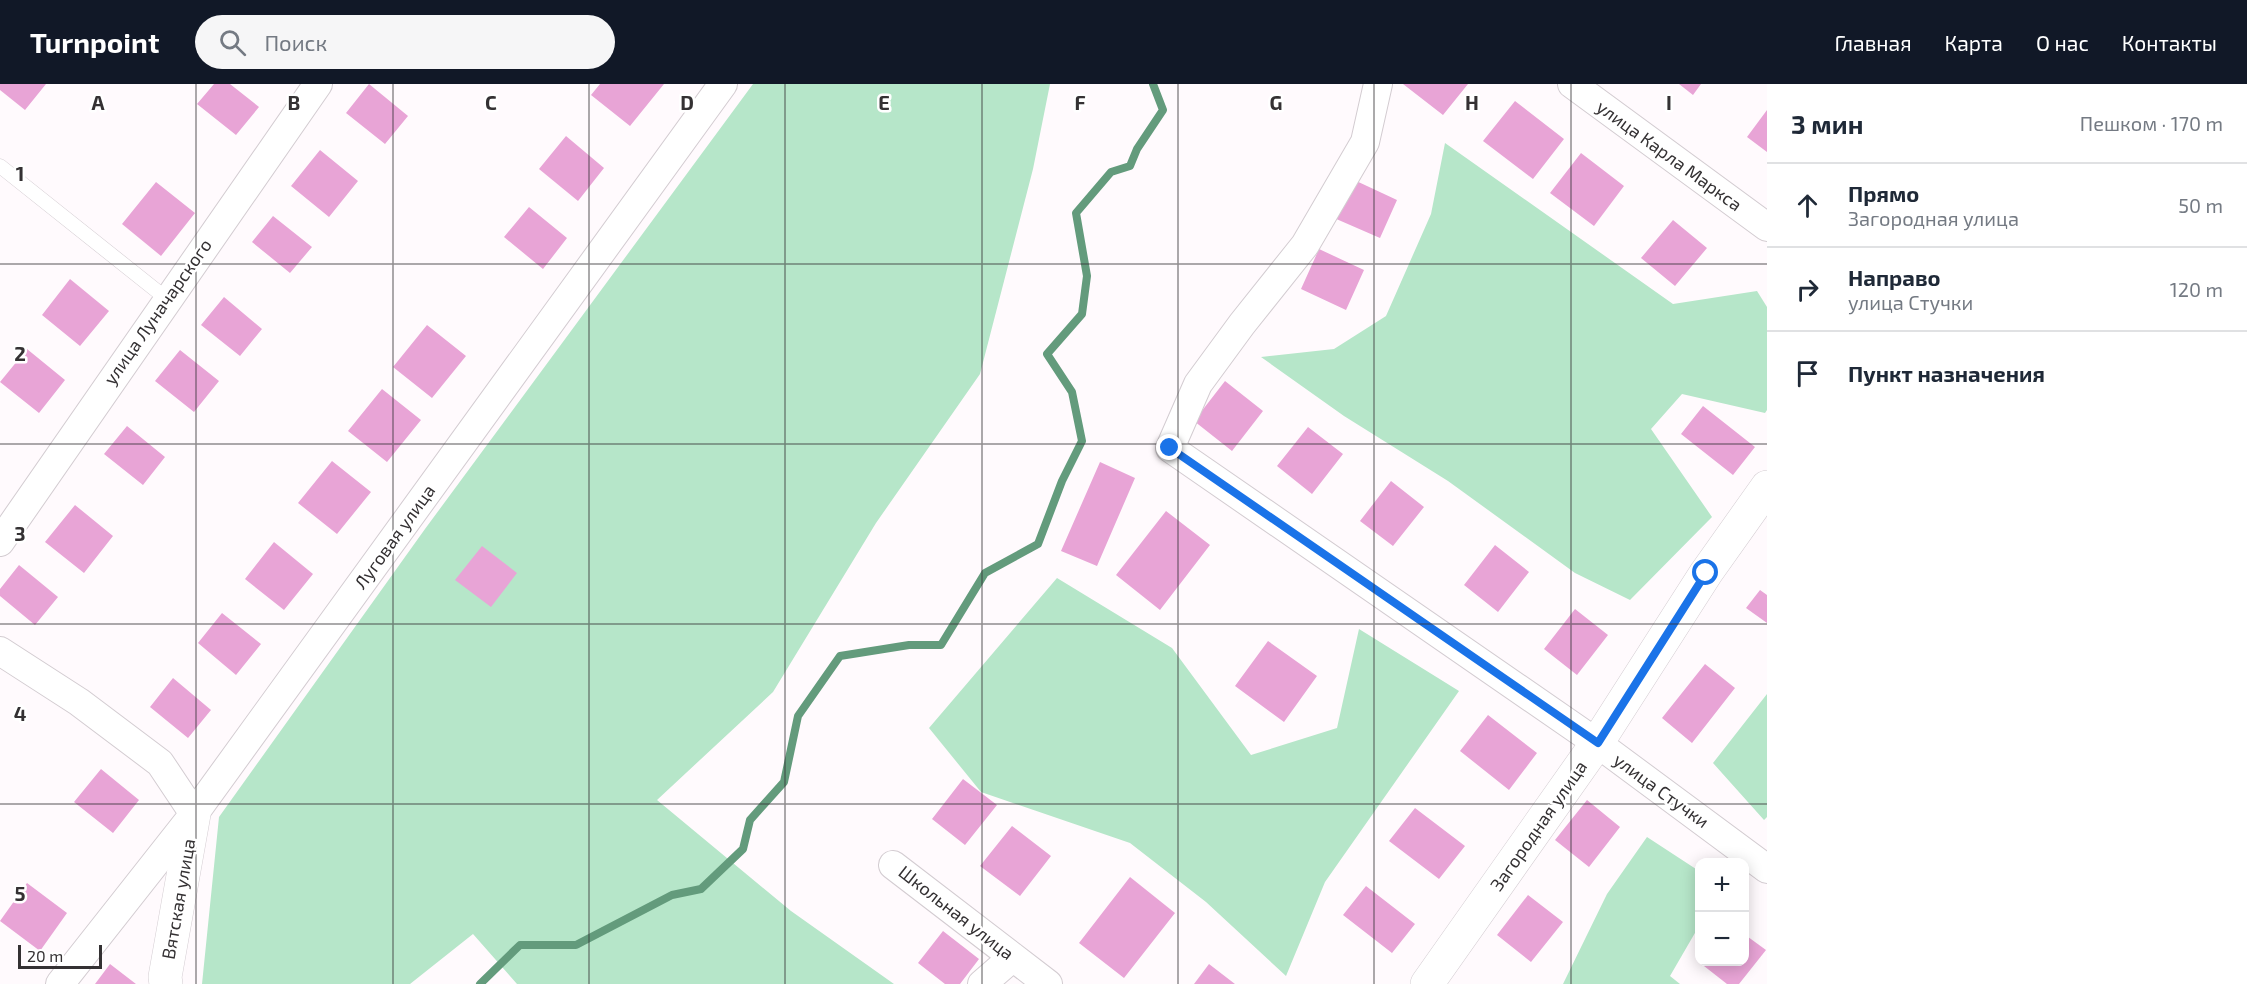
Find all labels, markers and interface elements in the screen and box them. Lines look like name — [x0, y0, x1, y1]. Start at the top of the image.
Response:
search box — [195, 15, 615, 69]
text: Turnpoint — [30, 25, 159, 59]
icon: search — [216, 26, 249, 59]
text: Поиск — [264, 29, 327, 55]
text: Главная — [1835, 30, 1912, 55]
text: Карта — [1945, 30, 2003, 55]
text: О нас — [2036, 30, 2089, 55]
text: Контакты — [2122, 30, 2217, 55]
text: A — [91, 90, 105, 114]
text: B — [288, 90, 300, 114]
text: C — [485, 90, 497, 114]
text: D — [680, 90, 694, 114]
text: E — [878, 90, 890, 114]
text: F — [1074, 90, 1086, 114]
text: G — [1270, 90, 1282, 114]
text: H — [1465, 90, 1479, 114]
text: I — [1666, 90, 1672, 114]
street label: улица Карла Маркса — [1593, 95, 1747, 215]
text: 3 мин — [1791, 108, 1863, 139]
text: Пешком · 170 m — [2080, 111, 2223, 135]
text: 1 — [16, 161, 24, 185]
text: Прямо — [1848, 180, 1919, 206]
icon: ahead — [1791, 189, 1824, 222]
text: 50 m — [2178, 193, 2223, 217]
text: Загородная улица — [1848, 206, 2019, 230]
street label: улица Луначарского — [99, 234, 216, 389]
text: Направо — [1848, 264, 1941, 290]
icon: right — [1791, 273, 1824, 306]
text: 120 m — [2170, 277, 2223, 301]
text: улица Стучки — [1848, 290, 1973, 314]
text: 2 — [14, 341, 26, 365]
icon: arrive — [1791, 357, 1824, 390]
text: Пункт назначения — [1848, 360, 2045, 386]
route end — [1156, 434, 1182, 460]
street label: Луговая улица — [349, 480, 439, 593]
text: 3 — [14, 521, 26, 545]
route start — [1692, 559, 1718, 585]
text: 4 — [14, 701, 27, 725]
street label: улица Стучки — [1610, 748, 1714, 832]
street label: Загородная улица — [1485, 756, 1591, 895]
street label: Вятская улица — [157, 837, 199, 961]
map controls — [1695, 858, 1749, 966]
button: + — [1695, 858, 1749, 912]
street label: Школьная улица — [895, 860, 1019, 964]
text: 5 — [14, 881, 26, 905]
button: − — [1695, 912, 1749, 966]
scale bar — [18, 942, 102, 970]
text: 20 m — [27, 946, 63, 965]

